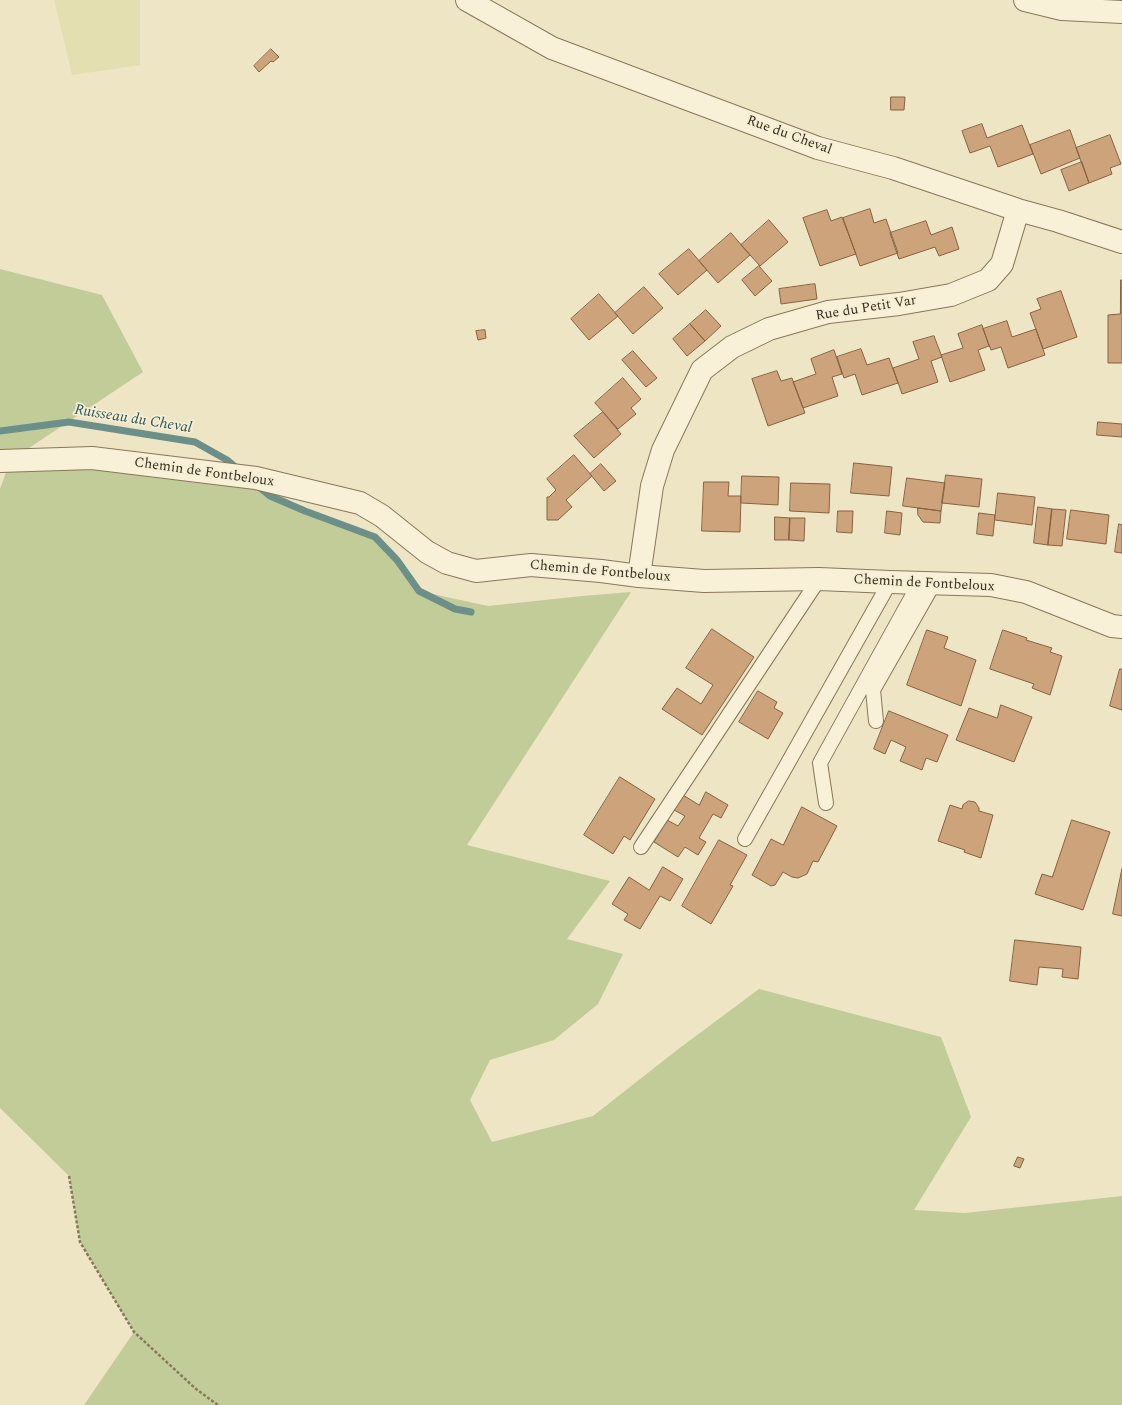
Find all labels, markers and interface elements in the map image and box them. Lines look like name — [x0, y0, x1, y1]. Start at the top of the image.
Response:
street label: Rue du Cheval — [744, 113, 834, 159]
street label: Rue du Petit Var — [814, 293, 918, 325]
water label: Ruisseau du Cheval — [73, 402, 193, 438]
street label: Chemin de Fontbeloux — [133, 455, 275, 491]
street label: Chemin de Fontbeloux — [529, 557, 671, 587]
street label: Chemin de Fontbeloux — [853, 572, 995, 596]

